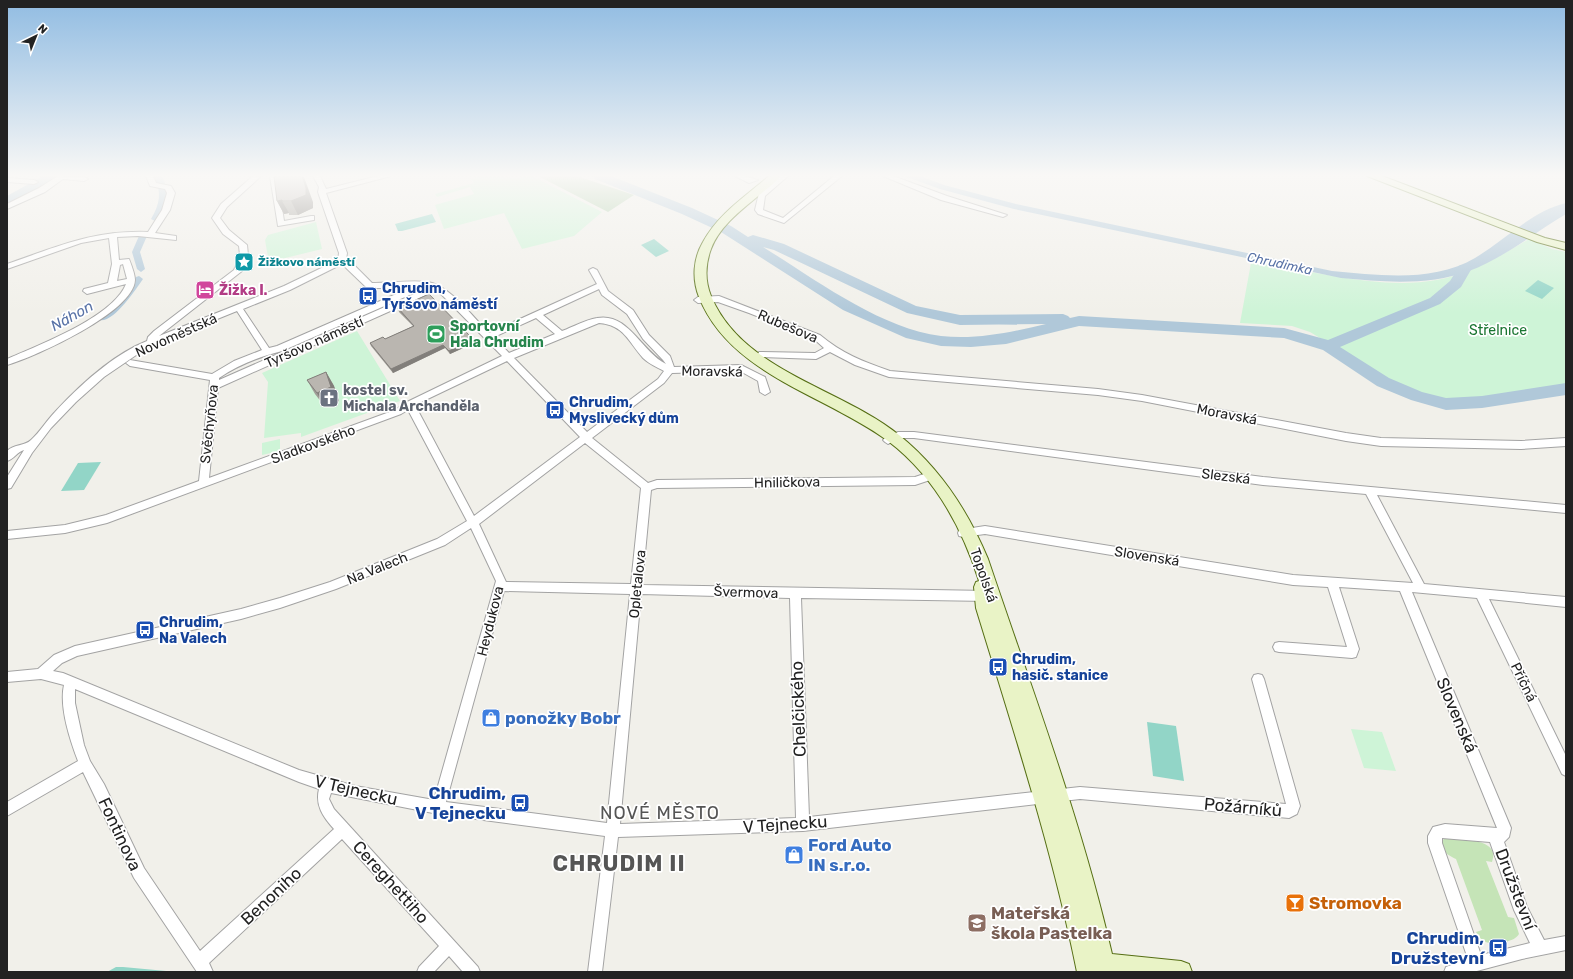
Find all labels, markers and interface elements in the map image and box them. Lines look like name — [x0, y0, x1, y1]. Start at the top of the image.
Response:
north arrow — [16, 16, 56, 56]
text: N — [35, 22, 50, 37]
water label: Chrudimka — [1246, 249, 1314, 278]
place icon: Žižkovo náměstí — [233, 251, 255, 273]
place label: Žižkovo náměstí — [258, 255, 357, 269]
hotel icon: Žižka I. — [194, 279, 216, 301]
place label: Chrudim, Tyršovo náměstí — [382, 280, 498, 313]
place label: Žižka I. — [219, 281, 268, 299]
bus stop icon: Chrudim, Tyršovo náměstí — [357, 285, 379, 307]
water label: Náhon — [47, 297, 97, 335]
street label: Rubešova — [755, 306, 821, 347]
street label: Novoměstská — [133, 310, 220, 361]
street label: Tyršovo náměstí — [262, 313, 367, 372]
place label: Sportovní Hala Chrudim — [450, 318, 544, 351]
park label: Střelnice — [1469, 322, 1527, 339]
sports icon: Sportovní Hala Chrudim — [425, 323, 447, 345]
street label: Moravská — [681, 362, 743, 381]
place label: kostel sv. Michala Archanděla — [343, 382, 479, 415]
street label: Svěchyňova — [197, 384, 222, 464]
church icon: kostel sv. Michala Archanděla — [318, 387, 340, 409]
place label: Chrudim, Myslivecký dům — [569, 394, 679, 427]
bus stop icon: Chrudim, Myslivecký dům — [544, 399, 566, 421]
street label: Moravská — [1195, 400, 1259, 429]
street label: Sladkovského — [269, 421, 358, 468]
street label: Slezská — [1201, 465, 1251, 488]
street label: Hniličkova — [754, 473, 820, 492]
street label: Slovenská — [1113, 543, 1181, 570]
street label: Topolská — [966, 546, 1001, 605]
street label: Na Valech — [344, 549, 410, 588]
street label: Opletalova — [625, 549, 650, 619]
street label: Švermova — [713, 582, 779, 602]
street label: Heydukova — [474, 584, 507, 658]
place label: Chrudim, Na Valech — [159, 614, 227, 647]
bus stop icon: Chrudim, Na Valech — [134, 619, 156, 641]
place label: Chrudim, hasič. stanice — [1012, 651, 1108, 684]
bus stop icon: Chrudim, hasič. stanice — [987, 656, 1009, 678]
street label: Příčná — [1507, 660, 1540, 705]
street label: Chelčického — [786, 661, 810, 757]
street label: Slovenská — [1432, 674, 1482, 756]
shop icon: ponožky Bobr — [480, 707, 502, 729]
place label: ponožky Bobr — [505, 708, 621, 728]
street label: V Tejnecku — [312, 771, 400, 809]
place label: Chrudim, V Tejnecku — [415, 783, 506, 823]
bus stop icon: Chrudim, V Tejnecku — [509, 792, 531, 814]
street label: Fontinova — [94, 794, 146, 874]
street label: Požárníků — [1203, 794, 1283, 820]
district label: NOVÉ MĚSTO — [600, 802, 720, 824]
street label: V Tejnecku — [742, 811, 828, 837]
place label: Ford Auto IN s.r.o. — [808, 835, 892, 875]
street label: Cereghettiho — [349, 837, 433, 927]
shop icon: Ford Auto IN s.r.o. — [783, 844, 805, 866]
street label: Družstevní — [1491, 846, 1541, 933]
district label: CHRUDIM II — [552, 850, 686, 877]
street label: Benoniho — [237, 863, 305, 929]
bar icon: Stromovka — [1284, 892, 1306, 914]
place label: Stromovka — [1309, 893, 1402, 913]
place label: Mateřská škola Pastelka — [991, 903, 1112, 943]
school or university icon: Mateřská škola Pastelka — [966, 912, 988, 934]
place label: Chrudim, Družstevní — [1391, 928, 1485, 968]
bus stop icon: Chrudim, Družstevní — [1487, 937, 1509, 959]

